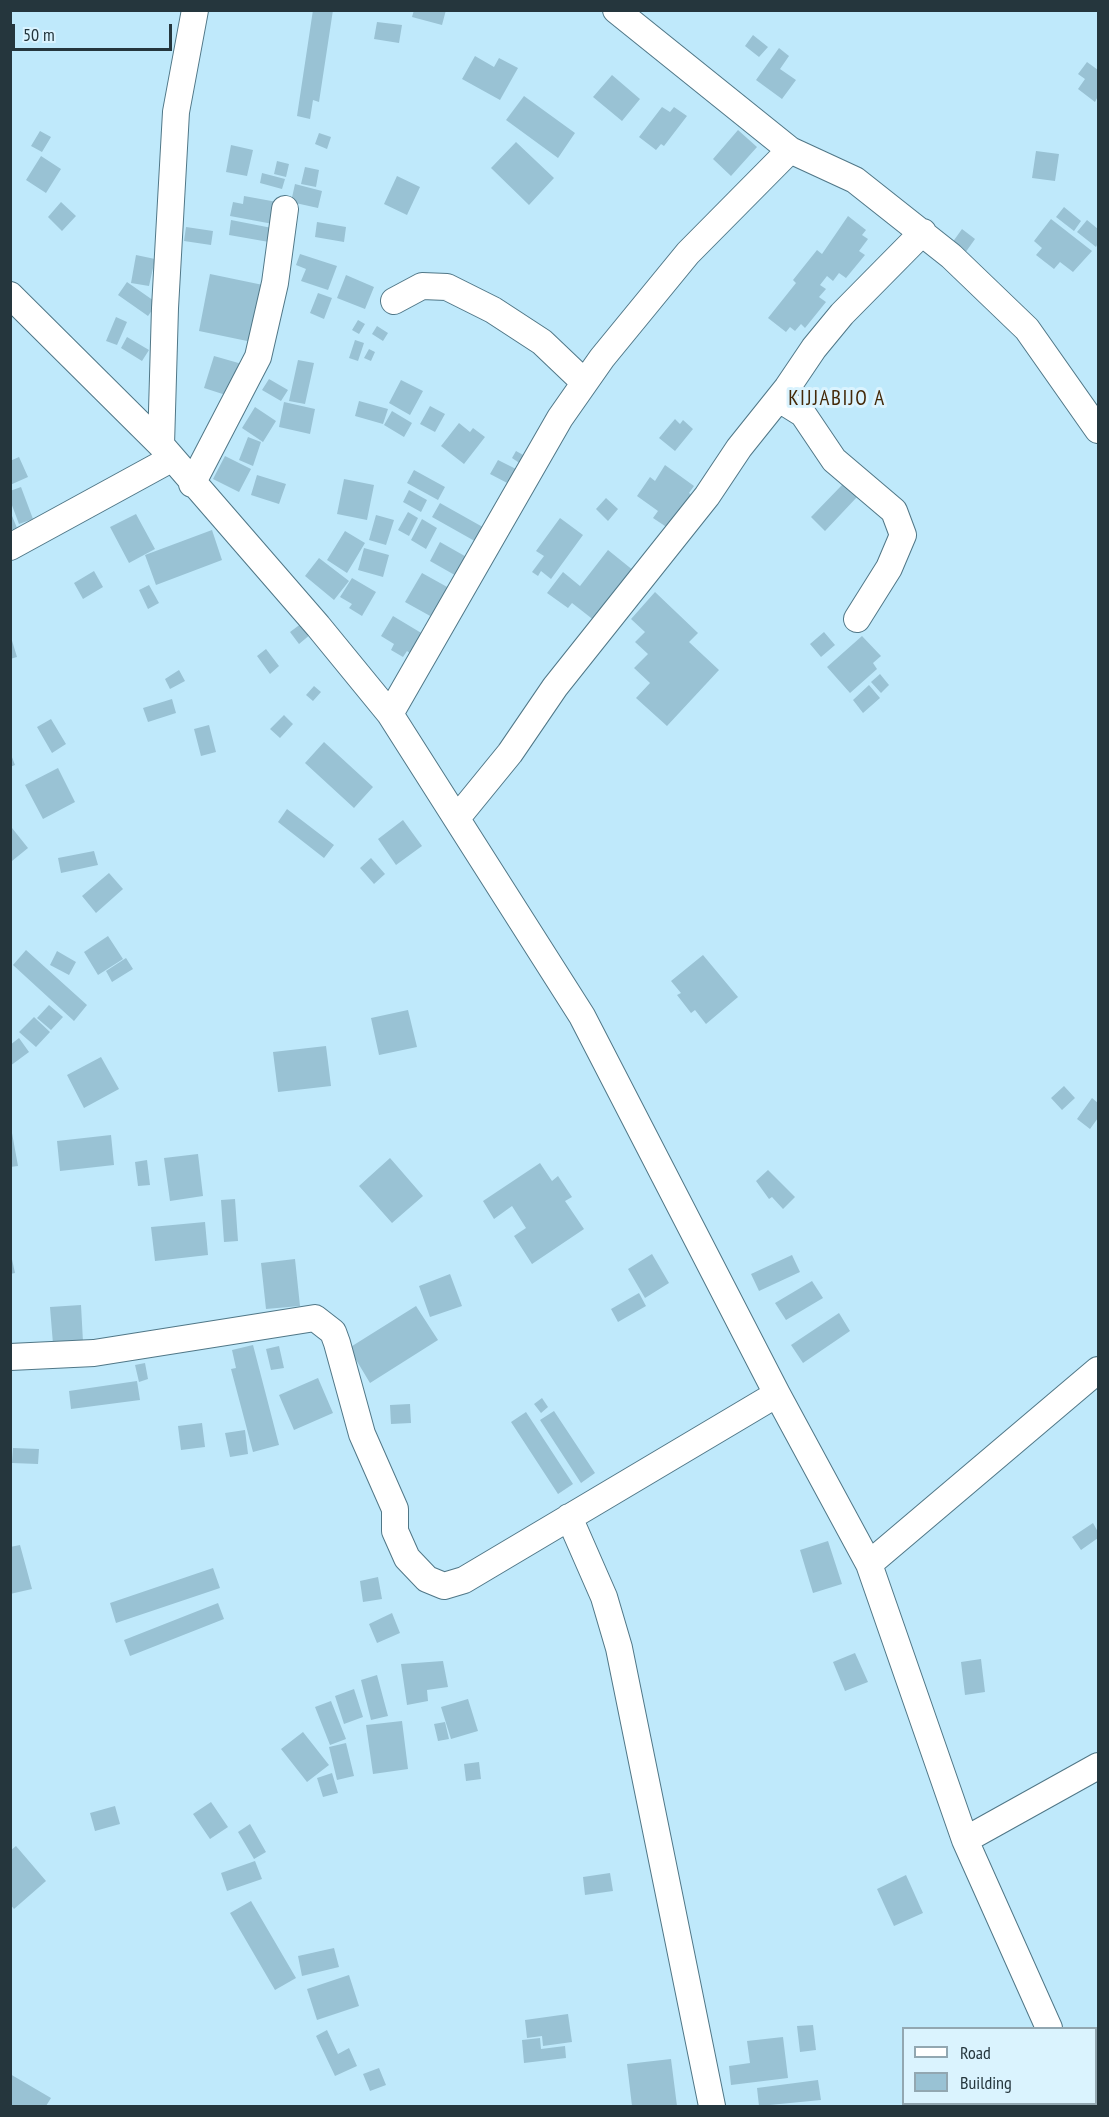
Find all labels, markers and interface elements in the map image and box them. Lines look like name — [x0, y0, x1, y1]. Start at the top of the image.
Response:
scale bar — [15, 12, 176, 50]
text: 50 m — [23, 23, 55, 46]
district label: KIJJABIJO A — [788, 386, 886, 412]
legend — [902, 2027, 1097, 2105]
text: Road — [960, 2041, 991, 2064]
text: Building — [960, 2071, 1012, 2094]

